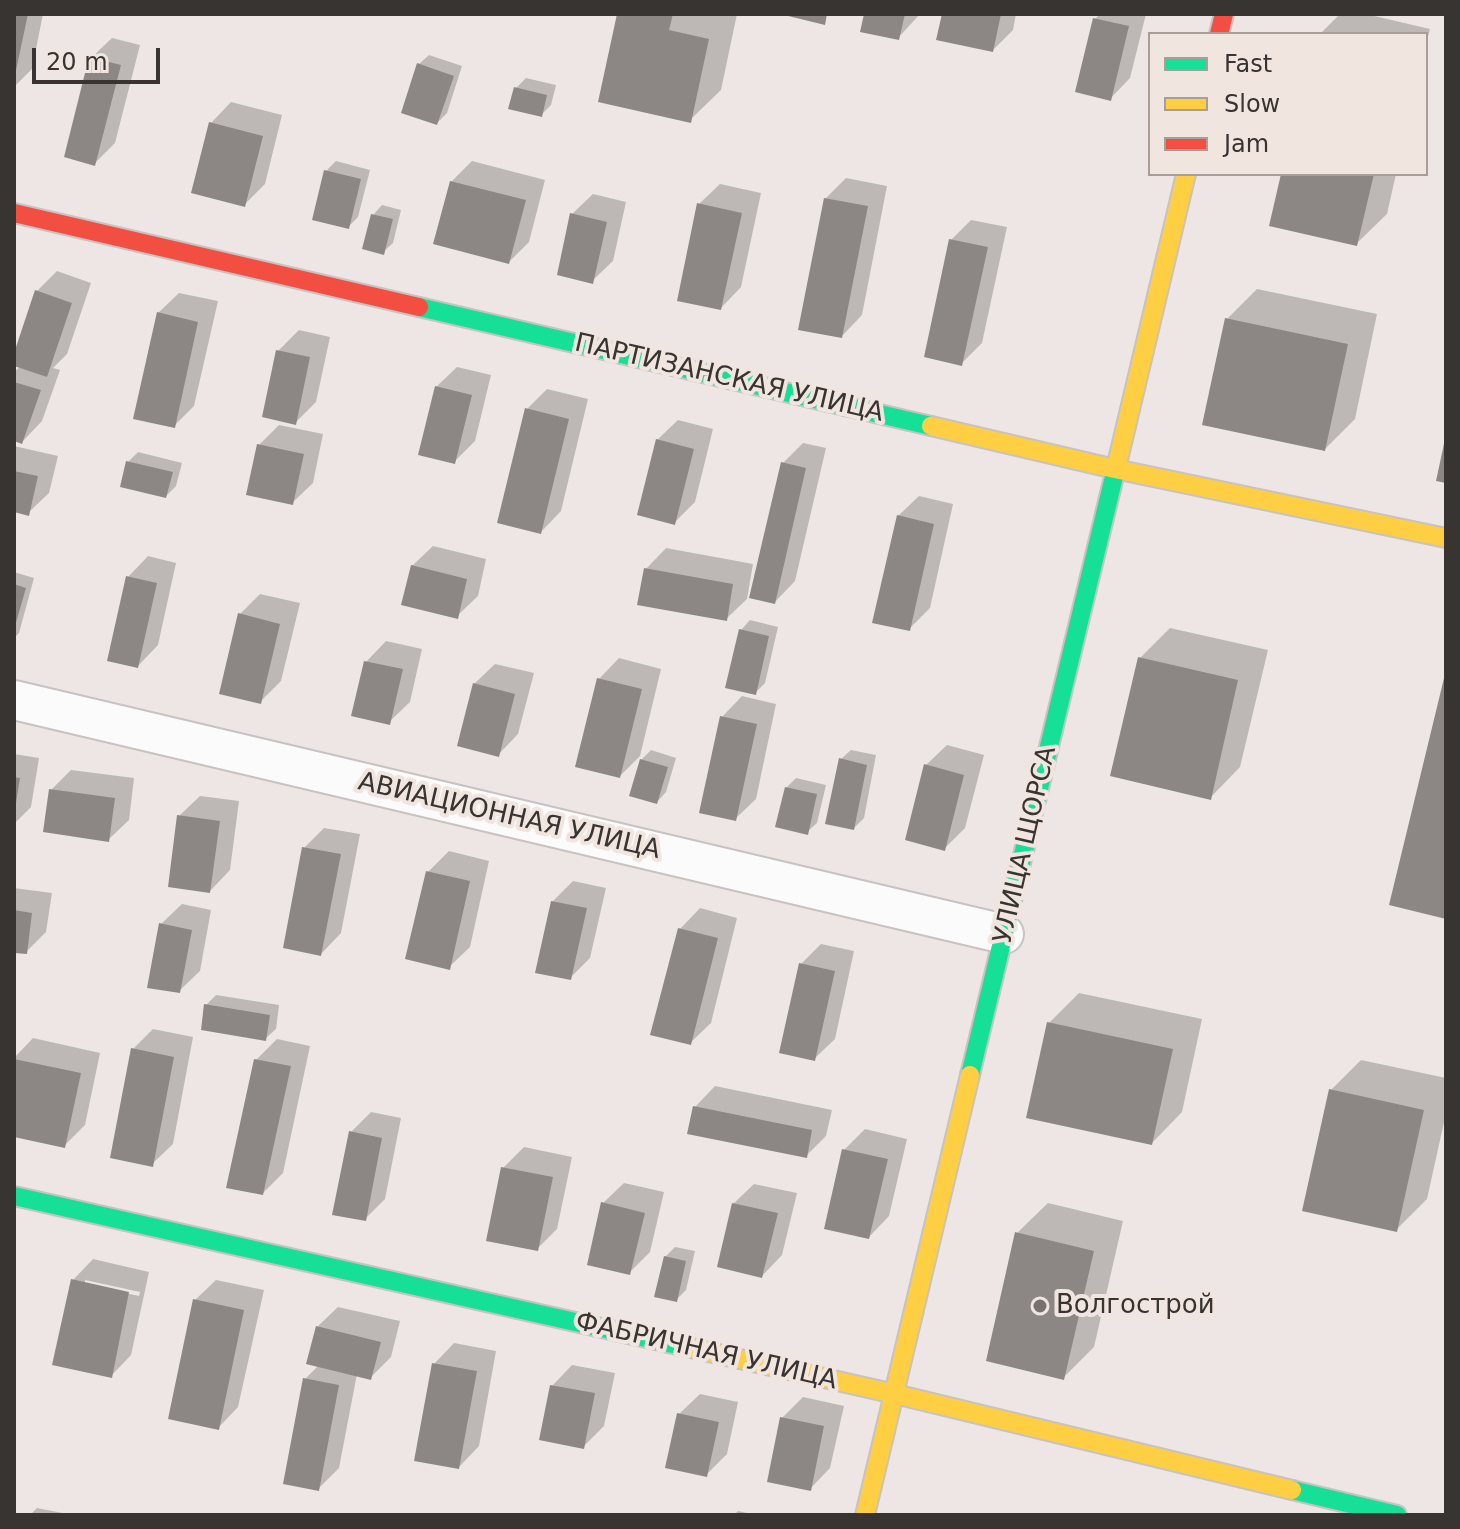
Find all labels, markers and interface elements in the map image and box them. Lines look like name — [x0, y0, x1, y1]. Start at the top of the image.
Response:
scale bar — [36, 32, 164, 82]
legend — [1148, 32, 1428, 176]
text: 20 m — [46, 48, 108, 76]
text: Fast — [1224, 50, 1272, 78]
text: Slow — [1224, 90, 1280, 118]
text: Jam — [1224, 130, 1269, 158]
street label: ПАРТИЗАНСКАЯ УЛИЦА — [572, 328, 886, 430]
street label: УЛИЦА ЩОРСА — [988, 743, 1064, 947]
street label: АВИАЦИОННАЯ УЛИЦА — [355, 767, 663, 867]
place label: Волгострой — [1056, 1290, 1215, 1322]
marker: Волгострой — [1031, 1297, 1049, 1315]
street label: ФАБРИЧНАЯ УЛИЦА — [572, 1307, 840, 1397]

